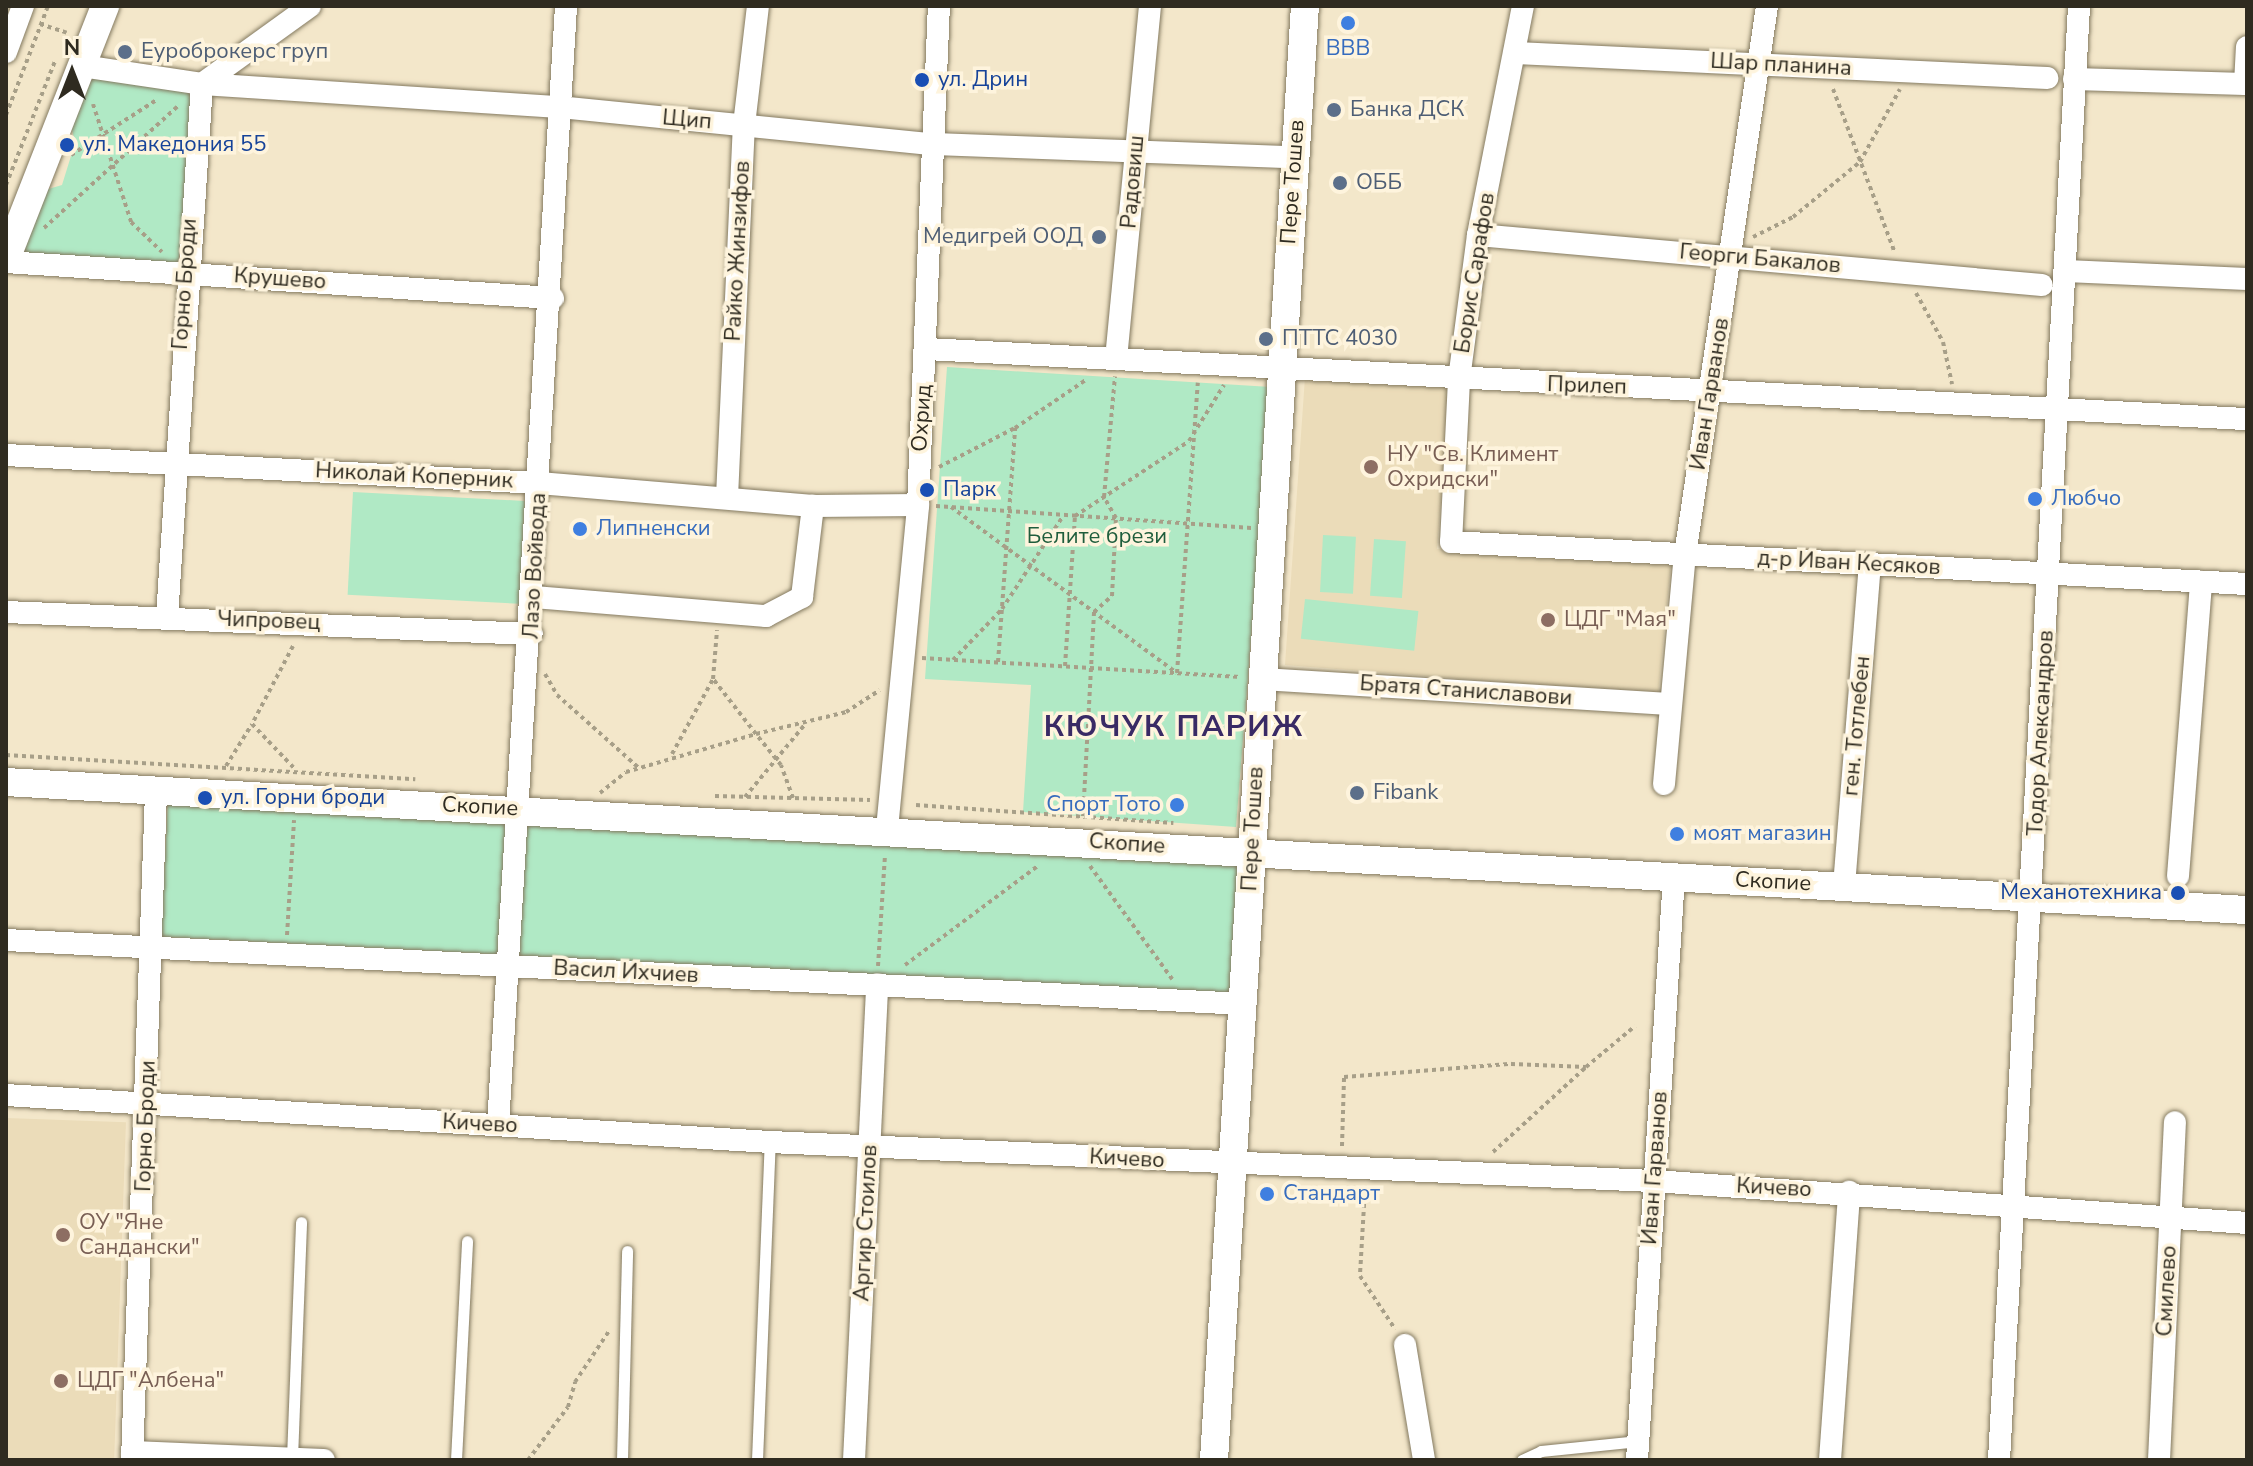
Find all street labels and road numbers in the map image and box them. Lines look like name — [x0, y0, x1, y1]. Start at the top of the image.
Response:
street label: Шар планина — [1710, 48, 1852, 82]
street label: Щип — [661, 105, 713, 135]
street label: Пере Тошев — [1275, 119, 1311, 245]
street label: Радовиш — [1116, 134, 1150, 230]
street label: Райко Жинзифов — [720, 160, 756, 342]
street label: Борис Сарафов — [1449, 191, 1501, 355]
street label: Горно Броди — [167, 217, 203, 351]
street label: Георги Бакалов — [1678, 239, 1842, 279]
street label: Крушево — [233, 263, 327, 295]
street label: Иван Гарванов — [1685, 316, 1735, 472]
street label: Прилеп — [1547, 371, 1627, 401]
street label: Охрид — [906, 383, 938, 453]
street label: Николай Коперник — [314, 458, 514, 494]
street label: Лазо Войвода — [518, 492, 552, 640]
street label: д-р Иван Кесяков — [1757, 545, 1941, 581]
street label: Чипровец — [217, 606, 321, 636]
street label: Тодор Александров — [2022, 629, 2060, 837]
street label: ген. Тотлебен — [1838, 655, 1876, 797]
street label: Братя Станиславови — [1359, 670, 1573, 712]
street label: Пере Тошев — [1237, 766, 1269, 892]
street label: Скопие — [441, 792, 519, 822]
street label: Скопие — [1088, 828, 1166, 860]
street label: Скопие — [1734, 867, 1812, 897]
street label: Васил Ихчиев — [553, 955, 699, 989]
street label: Горно Броди — [131, 1060, 161, 1192]
street label: Иван Гарванов — [1636, 1090, 1674, 1246]
street label: Кичево — [442, 1109, 518, 1139]
street label: Аргир Стоилов — [849, 1144, 883, 1302]
street label: Кичево — [1089, 1144, 1165, 1174]
street label: Кичево — [1736, 1173, 1812, 1203]
street label: Смилево — [2151, 1245, 2183, 1337]

